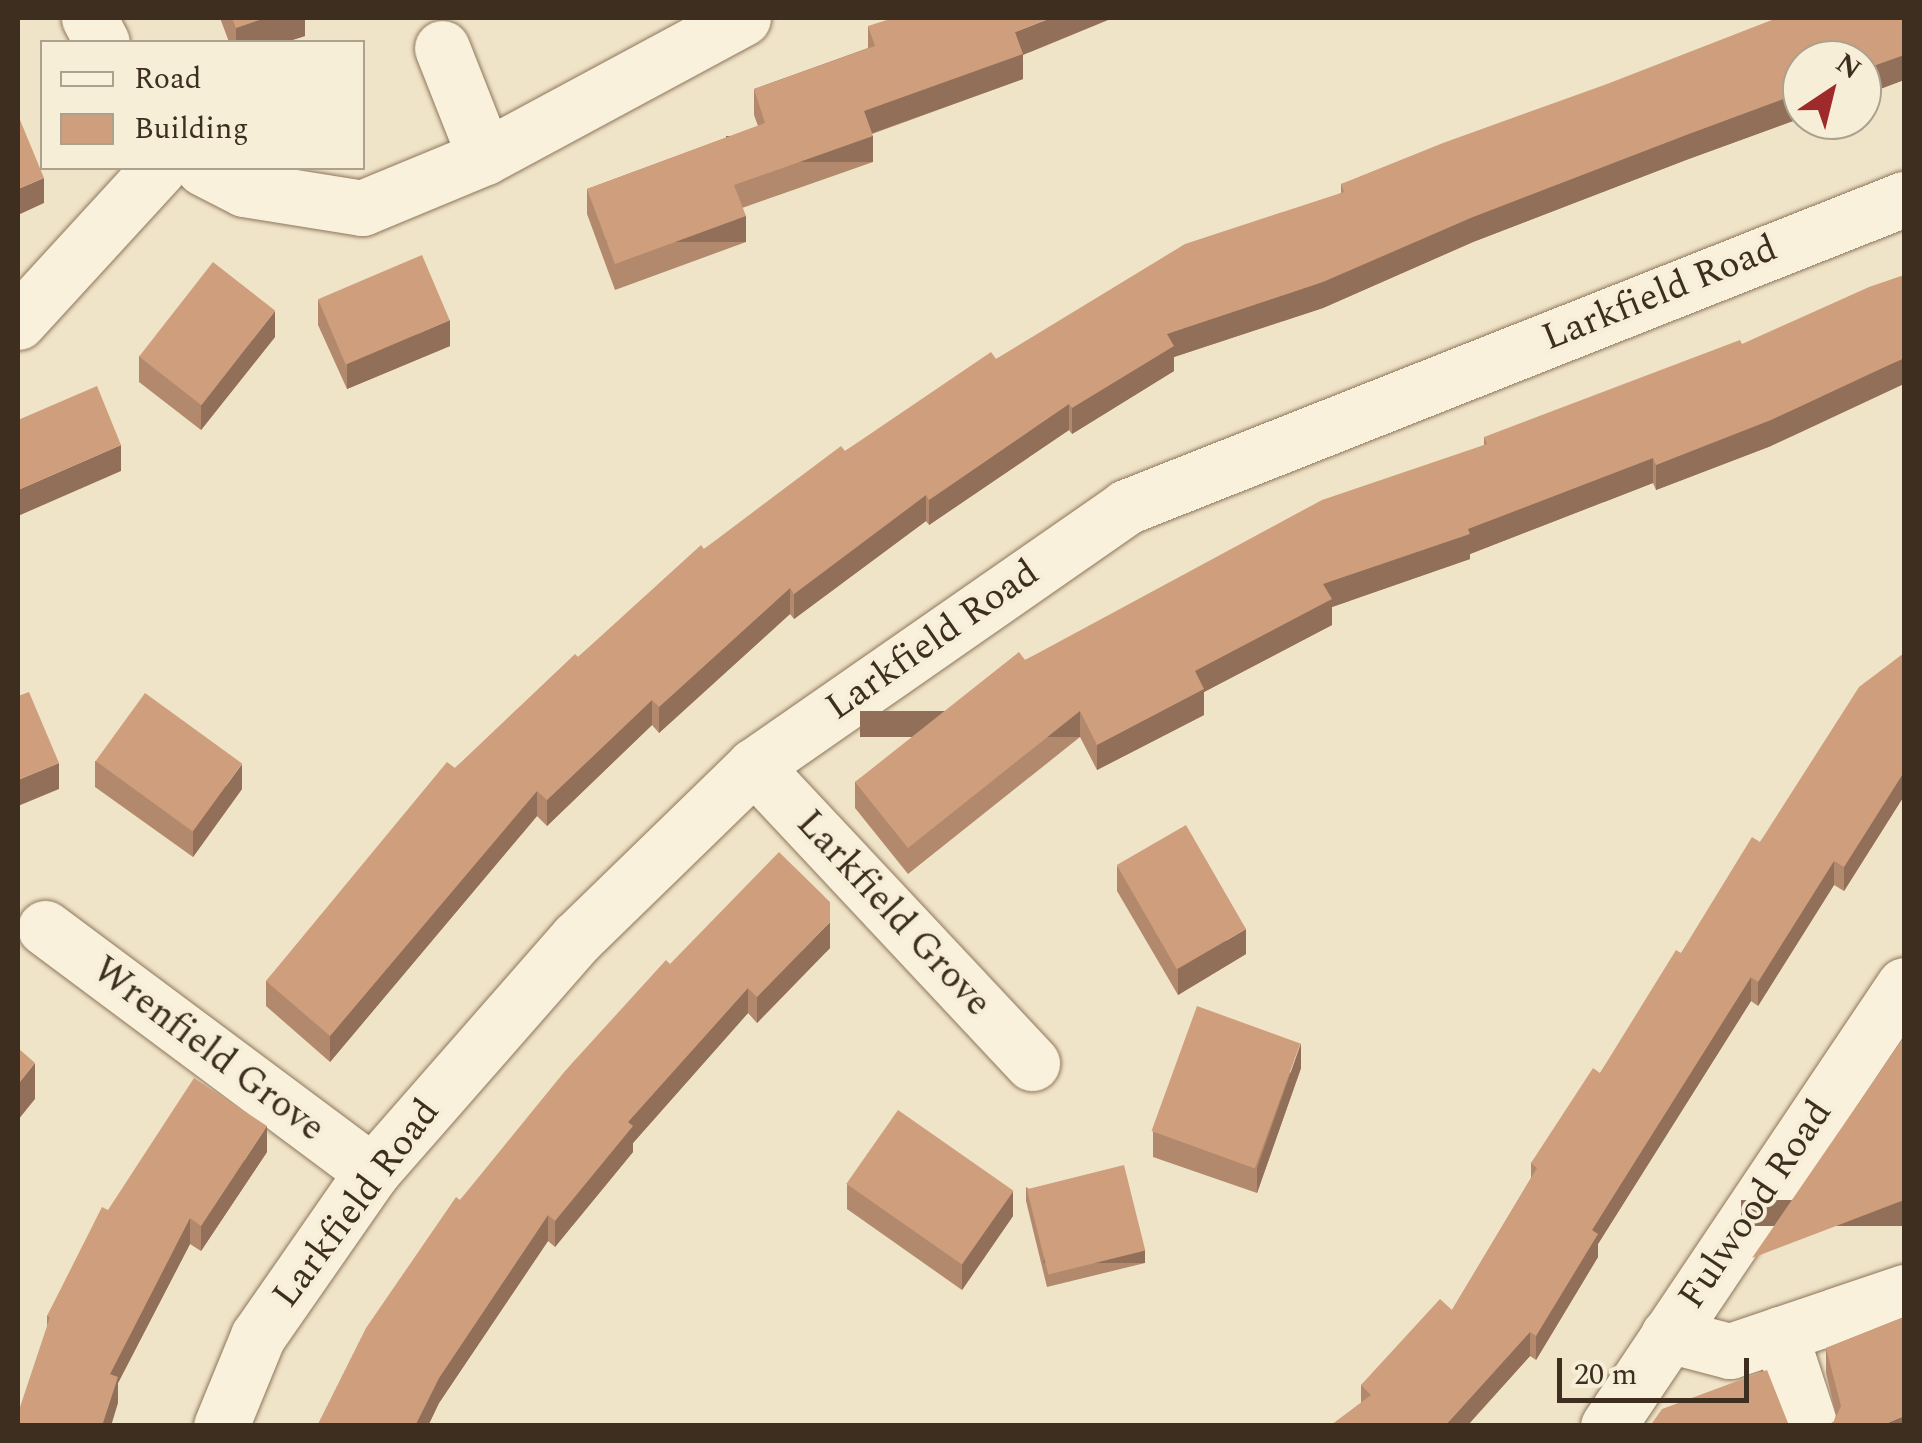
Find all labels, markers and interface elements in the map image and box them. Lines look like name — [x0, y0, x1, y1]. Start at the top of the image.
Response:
legend — [40, 40, 365, 170]
north arrow — [1782, 40, 1882, 140]
text: N — [1827, 42, 1870, 91]
text: Road — [134, 56, 202, 102]
text: Building — [134, 106, 249, 152]
street label: Larkfield Road — [1536, 226, 1784, 362]
street label: Larkfield Road — [818, 551, 1048, 731]
street label: Larkfield Grove — [786, 802, 1000, 1026]
street label: Wrenfield Grove — [83, 948, 333, 1152]
street label: Larkfield Road — [264, 1091, 450, 1317]
street label: Fulwood Road — [1669, 1092, 1843, 1318]
scale bar — [1562, 1338, 1754, 1400]
text: 20 m — [1574, 1352, 1637, 1398]

